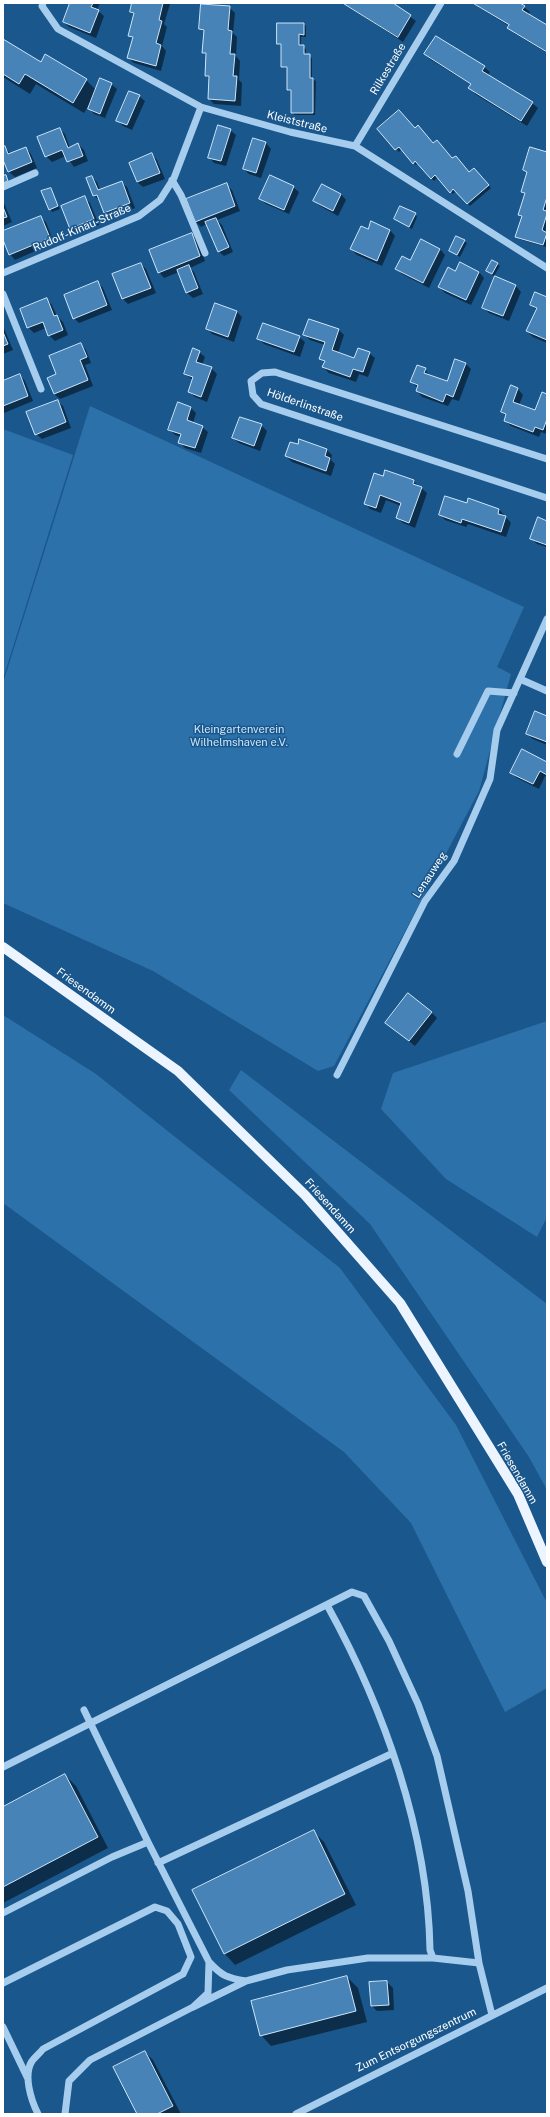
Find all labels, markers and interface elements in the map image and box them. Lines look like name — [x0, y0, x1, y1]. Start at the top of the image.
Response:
street label: Rilkestraße — [367, 41, 409, 97]
street label: Kleiststraße — [265, 108, 329, 136]
street label: Rudolf-Kinau-Straße — [31, 201, 133, 255]
street label: Hölderlinstraße — [265, 386, 345, 424]
park label: Kleingartenverein Wilhelmshaven e.V. — [190, 723, 288, 749]
street label: Lenauweg — [410, 849, 450, 901]
street label: Friesendamm — [54, 965, 118, 1017]
street label: Friesendamm — [302, 1176, 358, 1236]
street label: Friesendamm — [494, 1440, 540, 1506]
street label: Zum Entsorgungszentrum — [354, 2005, 478, 2075]

